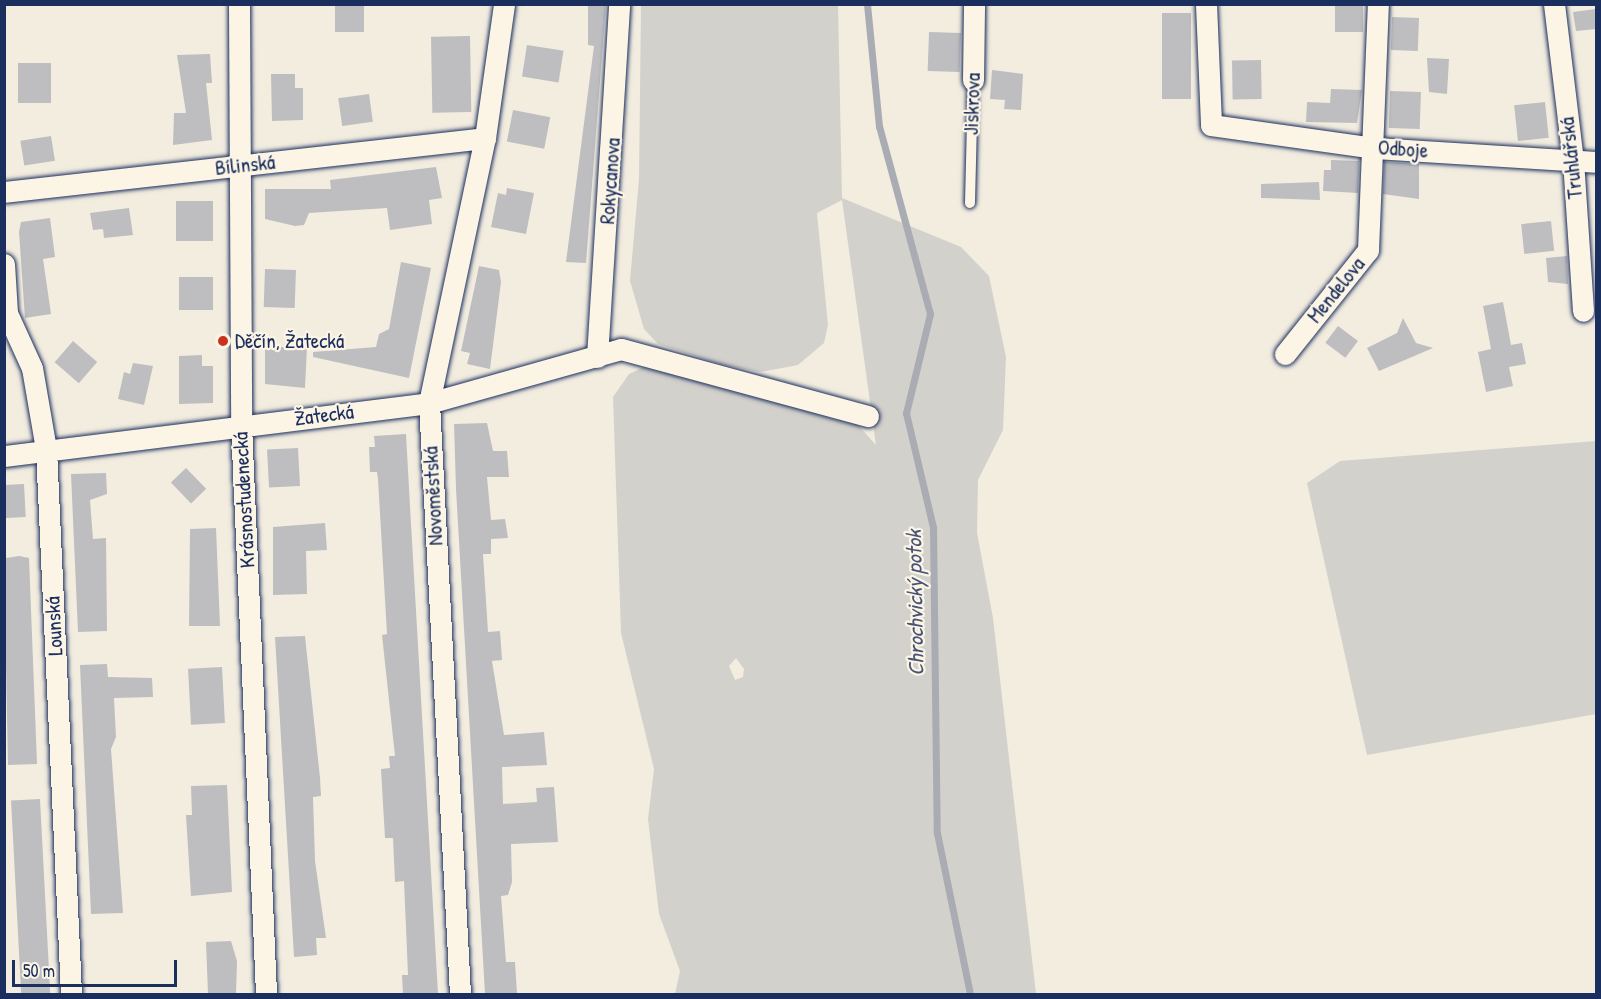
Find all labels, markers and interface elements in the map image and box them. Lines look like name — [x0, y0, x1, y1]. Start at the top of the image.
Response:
street label: Jiskrova — [958, 72, 986, 136]
street label: Truhlářská — [1554, 116, 1588, 200]
street label: Odboje — [1377, 135, 1429, 163]
street label: Rokycanova — [594, 137, 626, 225]
street label: Bílinská — [214, 149, 276, 181]
street label: Mendelova — [1302, 252, 1370, 328]
place label: Děčín, Žatecká — [235, 328, 344, 354]
marker: Děčín, Žatecká — [216, 334, 230, 348]
street label: Žatecká — [293, 399, 355, 431]
street label: Krásnostudenecká — [228, 431, 260, 569]
street label: Novoměstská — [418, 446, 448, 546]
water label: Chrochvický potok — [901, 530, 929, 676]
street label: Lounská — [40, 596, 68, 656]
scale bar — [15, 948, 180, 986]
text: 50 m — [23, 958, 55, 983]

